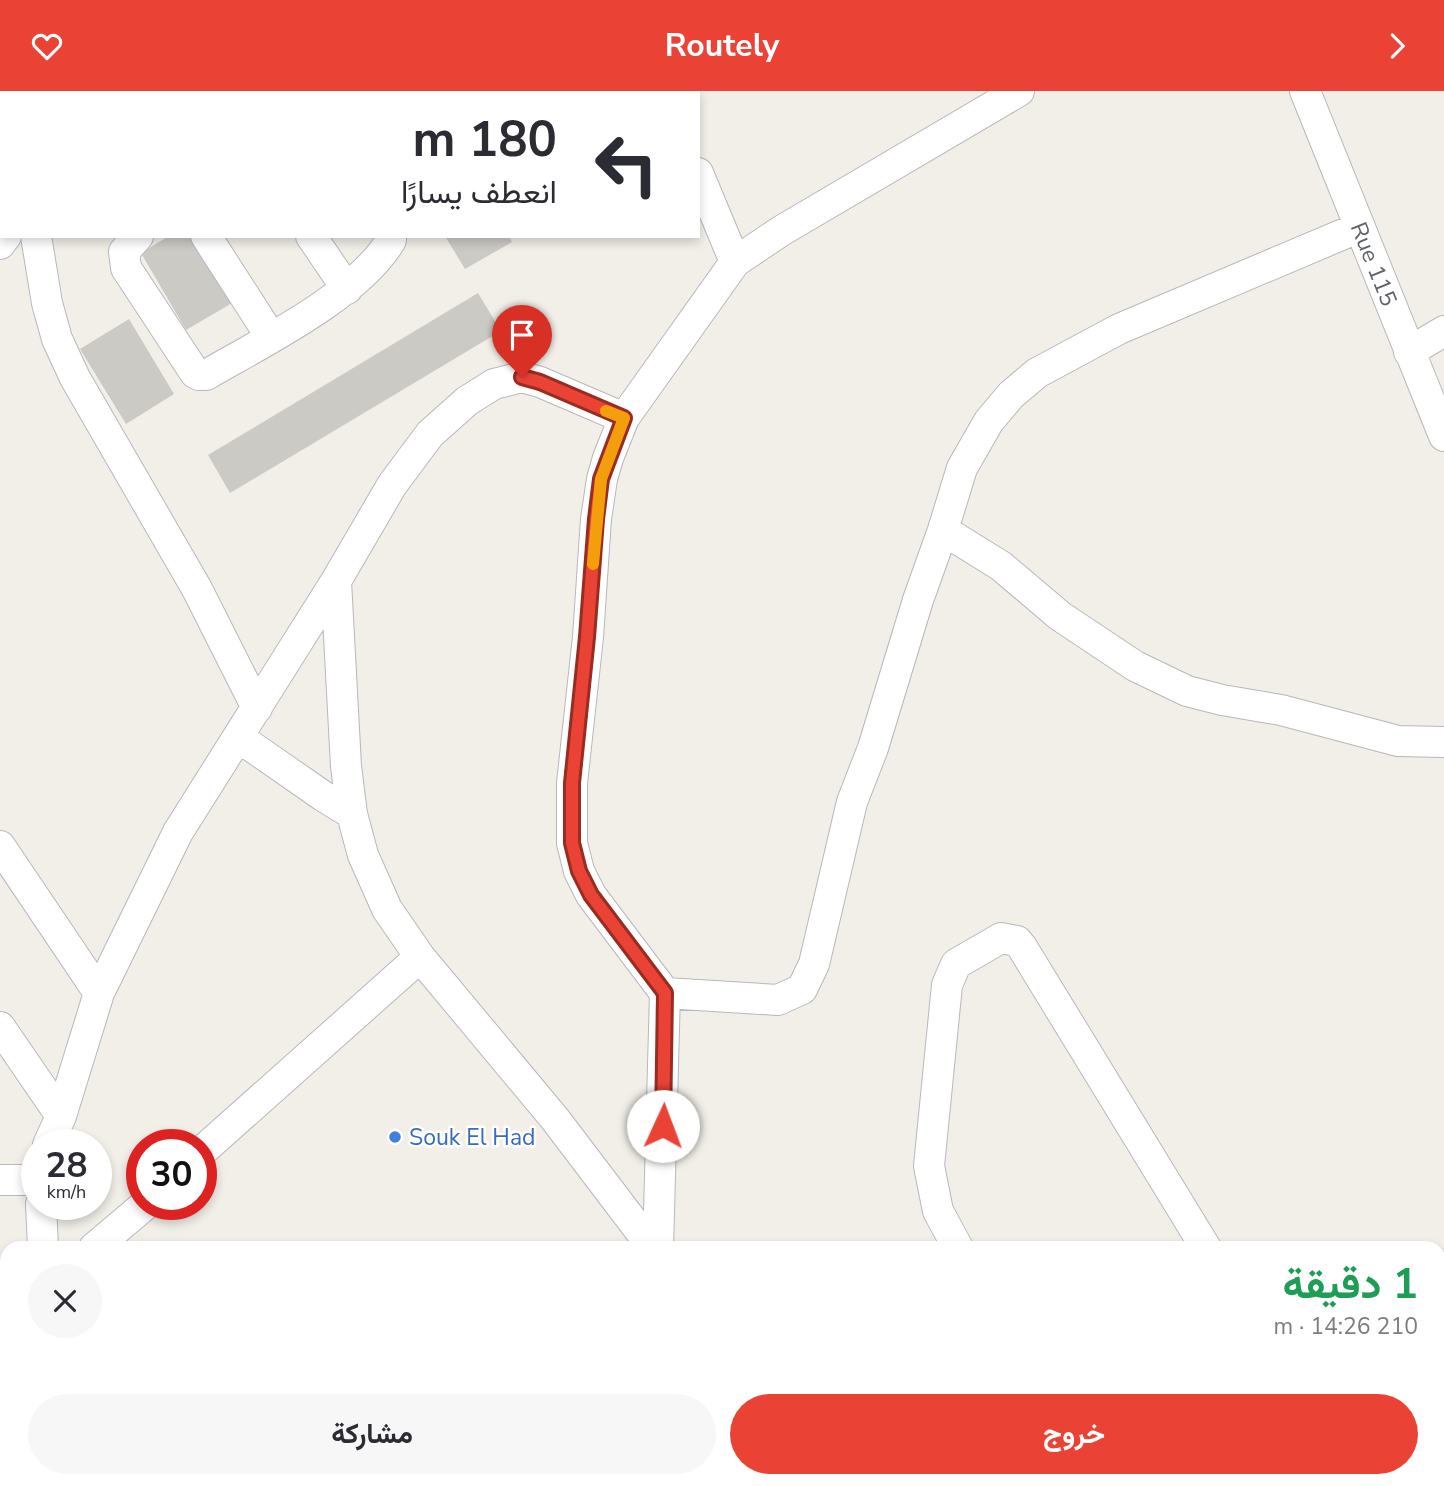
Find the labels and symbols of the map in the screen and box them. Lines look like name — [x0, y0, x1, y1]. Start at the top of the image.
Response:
street label: Rue 115 — [1343, 218, 1404, 311]
pin — [492, 305, 552, 377]
position arrow — [626, 1089, 700, 1163]
place label: Souk El Had — [409, 1122, 535, 1153]
speed limit sign: 30 — [126, 1129, 217, 1220]
marker: Souk El Had — [387, 1129, 403, 1145]

